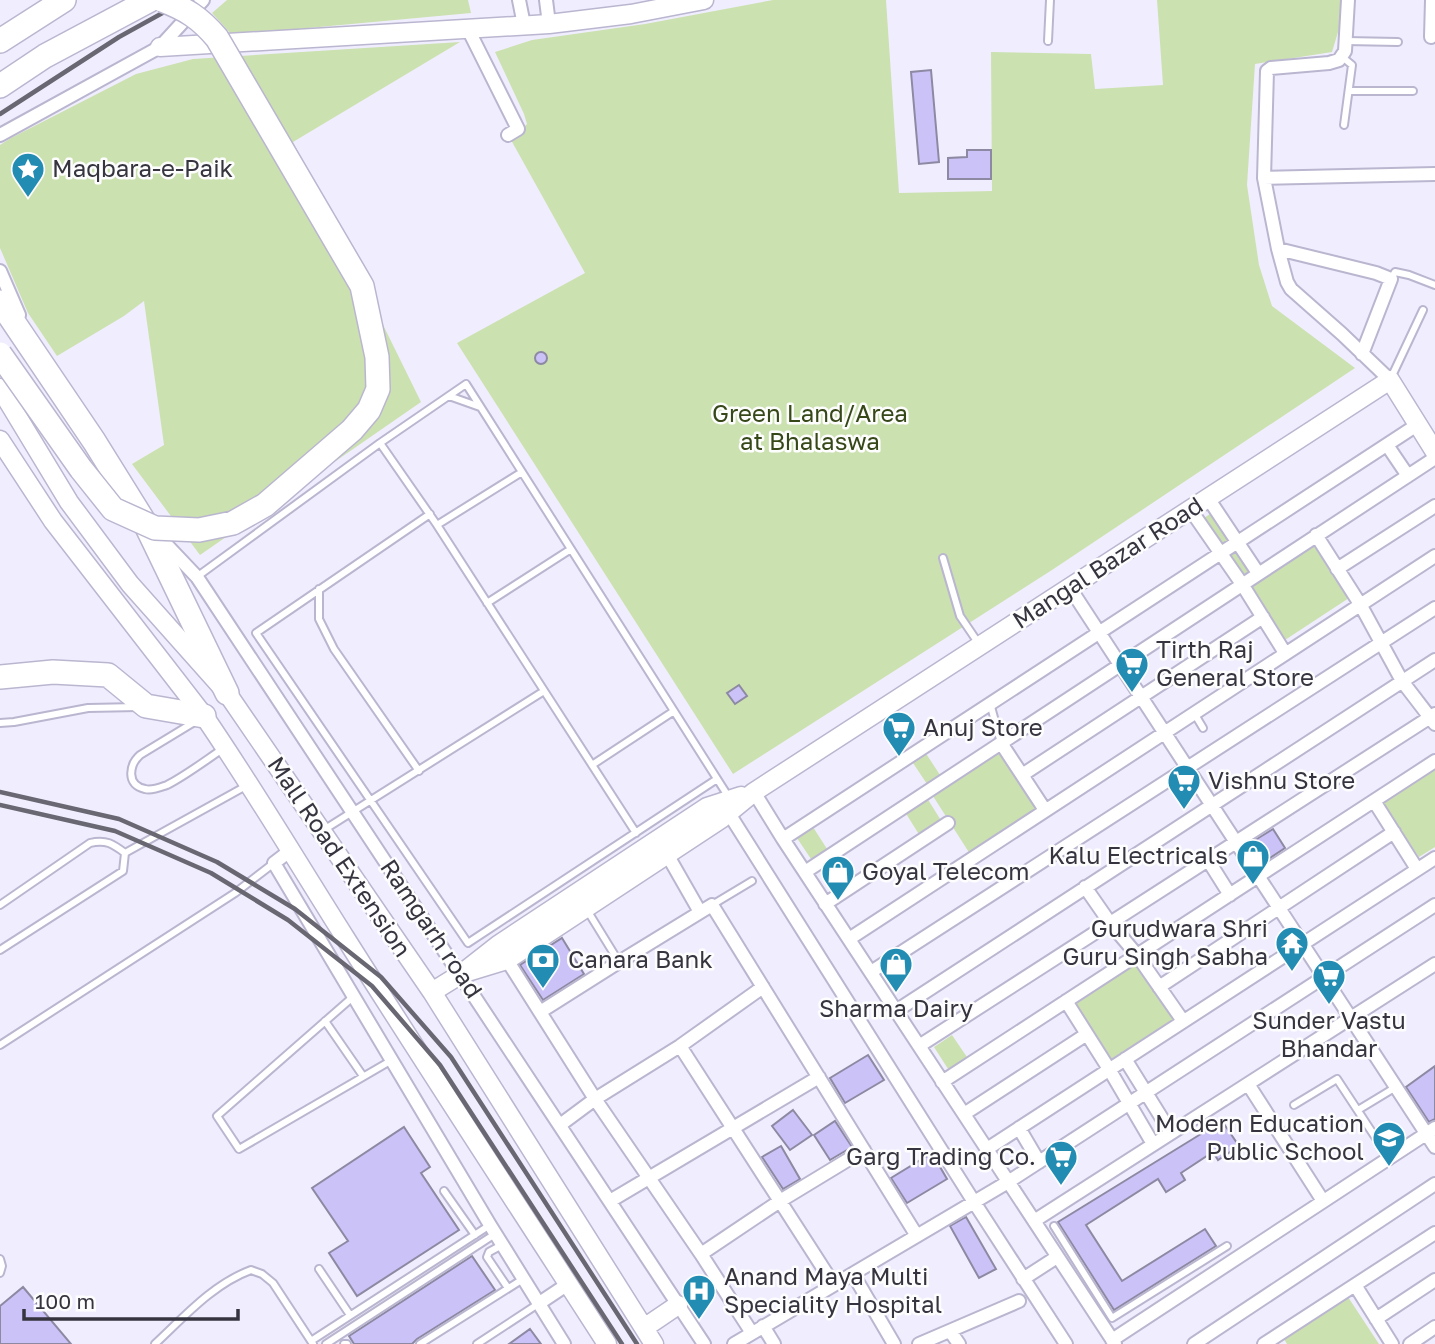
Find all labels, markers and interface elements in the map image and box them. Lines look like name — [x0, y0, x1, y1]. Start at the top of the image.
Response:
place icon: Maqbara-e-Paik — [9, 150, 47, 199]
place label: Maqbara-e-Paik — [52, 153, 233, 182]
park label: Green Land/Area at Bhalaswa — [712, 398, 908, 455]
street label: Mangal Bazar Road — [1007, 490, 1208, 634]
place label: Tirth Raj General Store — [1156, 634, 1314, 691]
supermarket icon: Tirth Raj General Store — [1113, 645, 1151, 694]
supermarket icon: Anuj Store — [880, 709, 918, 758]
place label: Anuj Store — [923, 712, 1043, 741]
street label: Mall Road Extension — [262, 751, 418, 962]
supermarket icon: Vishnu Store — [1165, 762, 1203, 811]
place label: Vishnu Store — [1208, 765, 1355, 794]
shop icon: Kalu Electricals — [1234, 837, 1272, 886]
place label: Kalu Electricals — [1048, 840, 1228, 869]
street label: Ramgarh road — [375, 853, 489, 1003]
shop icon: Goyal Telecom — [819, 853, 857, 902]
place label: Goyal Telecom — [862, 856, 1030, 885]
place label: Gurudwara Shri Guru Singh Sabha — [1063, 913, 1268, 970]
temple icon: Gurudwara Shri Guru Singh Sabha — [1273, 924, 1311, 973]
bank icon: Canara Bank — [524, 941, 562, 990]
place label: Canara Bank — [568, 944, 713, 973]
shop icon: Sharma Dairy — [877, 945, 915, 994]
supermarket icon: Sunder Vastu Bhandar — [1310, 957, 1348, 1006]
place label: Sharma Dairy — [819, 993, 973, 1022]
place label: Sunder Vastu Bhandar — [1252, 1005, 1406, 1062]
place label: Modern Education Public School — [1155, 1108, 1364, 1165]
school or university icon: Modern Education Public School — [1370, 1119, 1408, 1168]
supermarket icon: Garg Trading Co. — [1042, 1138, 1080, 1187]
place label: Garg Trading Co. — [846, 1141, 1036, 1170]
place label: Anand Maya Multi Speciality Hospital — [724, 1261, 942, 1318]
hospital icon: Anand Maya Multi Speciality Hospital — [680, 1272, 718, 1321]
scale bar — [24, 1278, 238, 1322]
text: 100 m — [35, 1288, 95, 1314]

